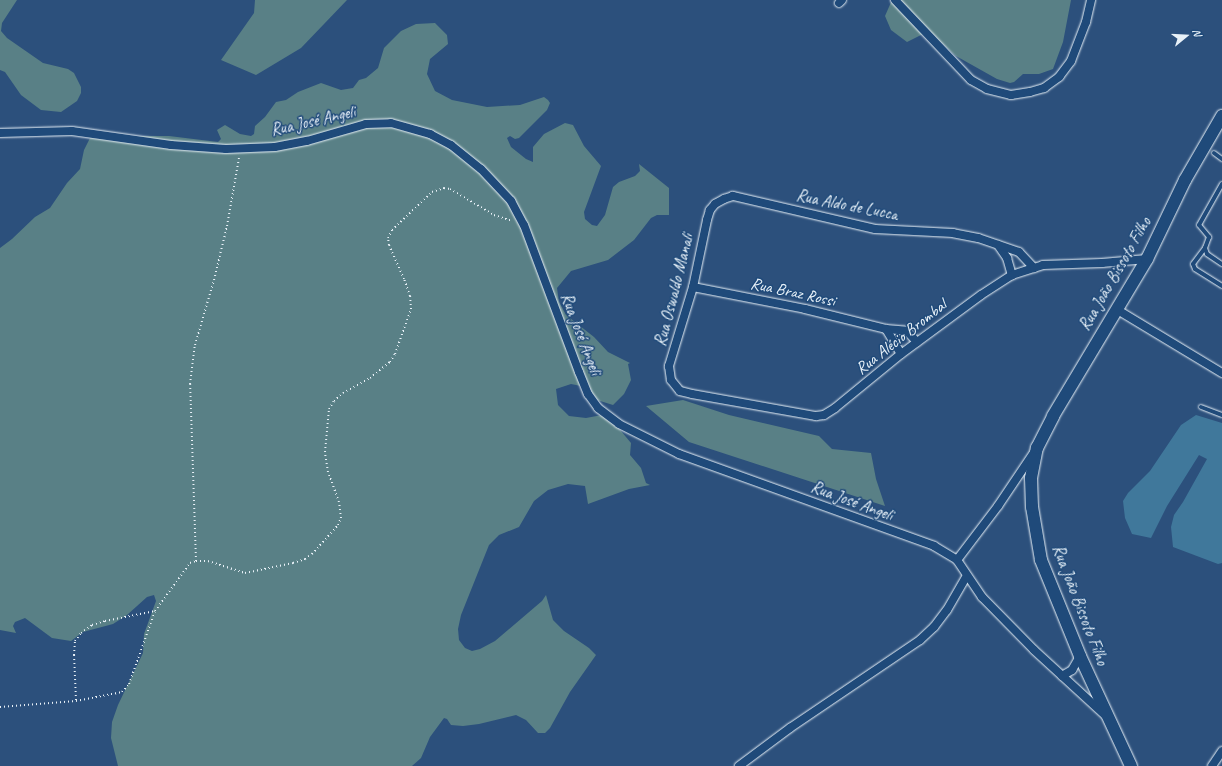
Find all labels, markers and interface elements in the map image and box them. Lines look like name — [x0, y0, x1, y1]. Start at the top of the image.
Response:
north arrow — [1166, 16, 1206, 56]
text: N — [1190, 27, 1205, 38]
street label: Rua José Angeli — [269, 101, 357, 141]
street label: Rua Aldo de Lucca — [795, 185, 899, 225]
street label: Rua João Bissoto Filho — [1074, 214, 1156, 334]
street label: Rua Oswaldo Manali — [650, 231, 698, 349]
street label: Rua Braz Rossi — [748, 273, 838, 311]
street label: Rua José Angeli — [556, 290, 606, 378]
street label: Rua Alécio Brombal — [851, 295, 951, 379]
street label: Rua José Angeli — [808, 477, 896, 525]
street label: Rua João Bissoto Filho — [1048, 542, 1112, 668]

